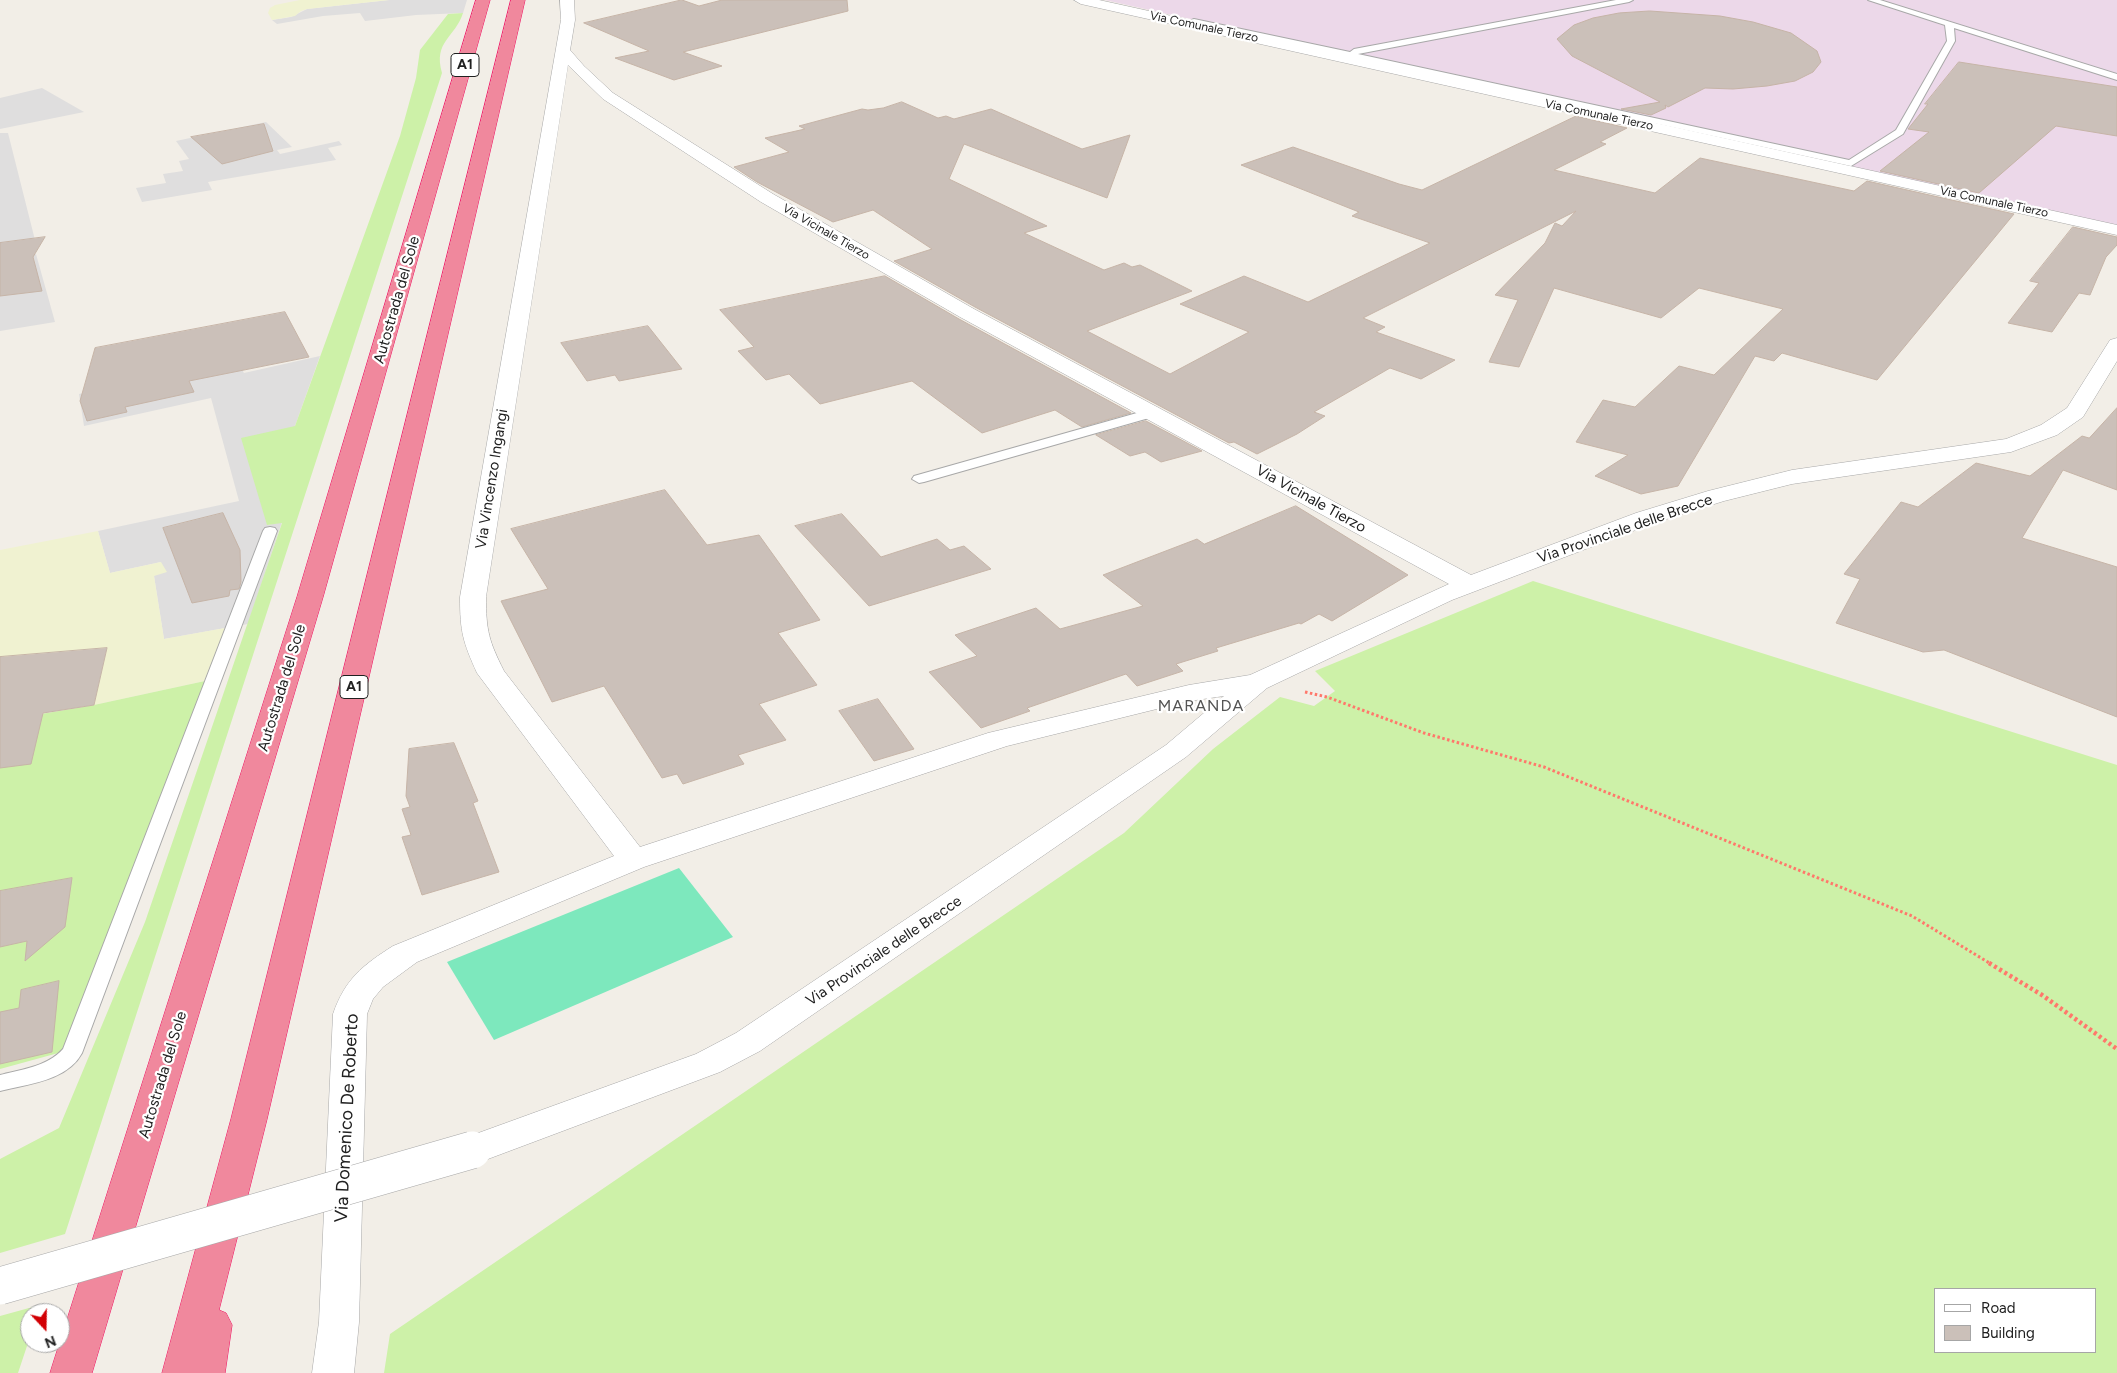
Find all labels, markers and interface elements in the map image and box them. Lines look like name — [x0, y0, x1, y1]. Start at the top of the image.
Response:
street label: Via Comunale Tierzo — [1148, 8, 1260, 46]
road number: A1 — [451, 54, 479, 76]
street label: Via Comunale Tierzo — [1543, 96, 1655, 134]
street label: Via Comunale Tierzo — [1938, 183, 2050, 221]
street label: Via Vicinale Tierzo — [780, 201, 872, 263]
street label: Autostrada del Sole — [370, 234, 424, 366]
street label: Via Vincenzo Ingangi — [472, 408, 512, 550]
street label: Via Vicinale Tierzo — [1253, 461, 1369, 537]
street label: Via Provinciale delle Brecce — [1535, 491, 1715, 567]
street label: Autostrada del Sole — [254, 622, 310, 754]
road number: A1 — [340, 676, 368, 699]
district label: MARANDA — [1157, 696, 1245, 716]
street label: Via Provinciale delle Brecce — [803, 892, 965, 1010]
street label: Autostrada del Sole — [135, 1009, 191, 1141]
street label: Via Domenico De Roberto — [331, 1013, 363, 1223]
legend — [1934, 1288, 2097, 1353]
text: Road — [1981, 1299, 2016, 1317]
north arrow — [20, 1303, 70, 1353]
text: Building — [1981, 1324, 2035, 1342]
text: N — [42, 1332, 58, 1351]

